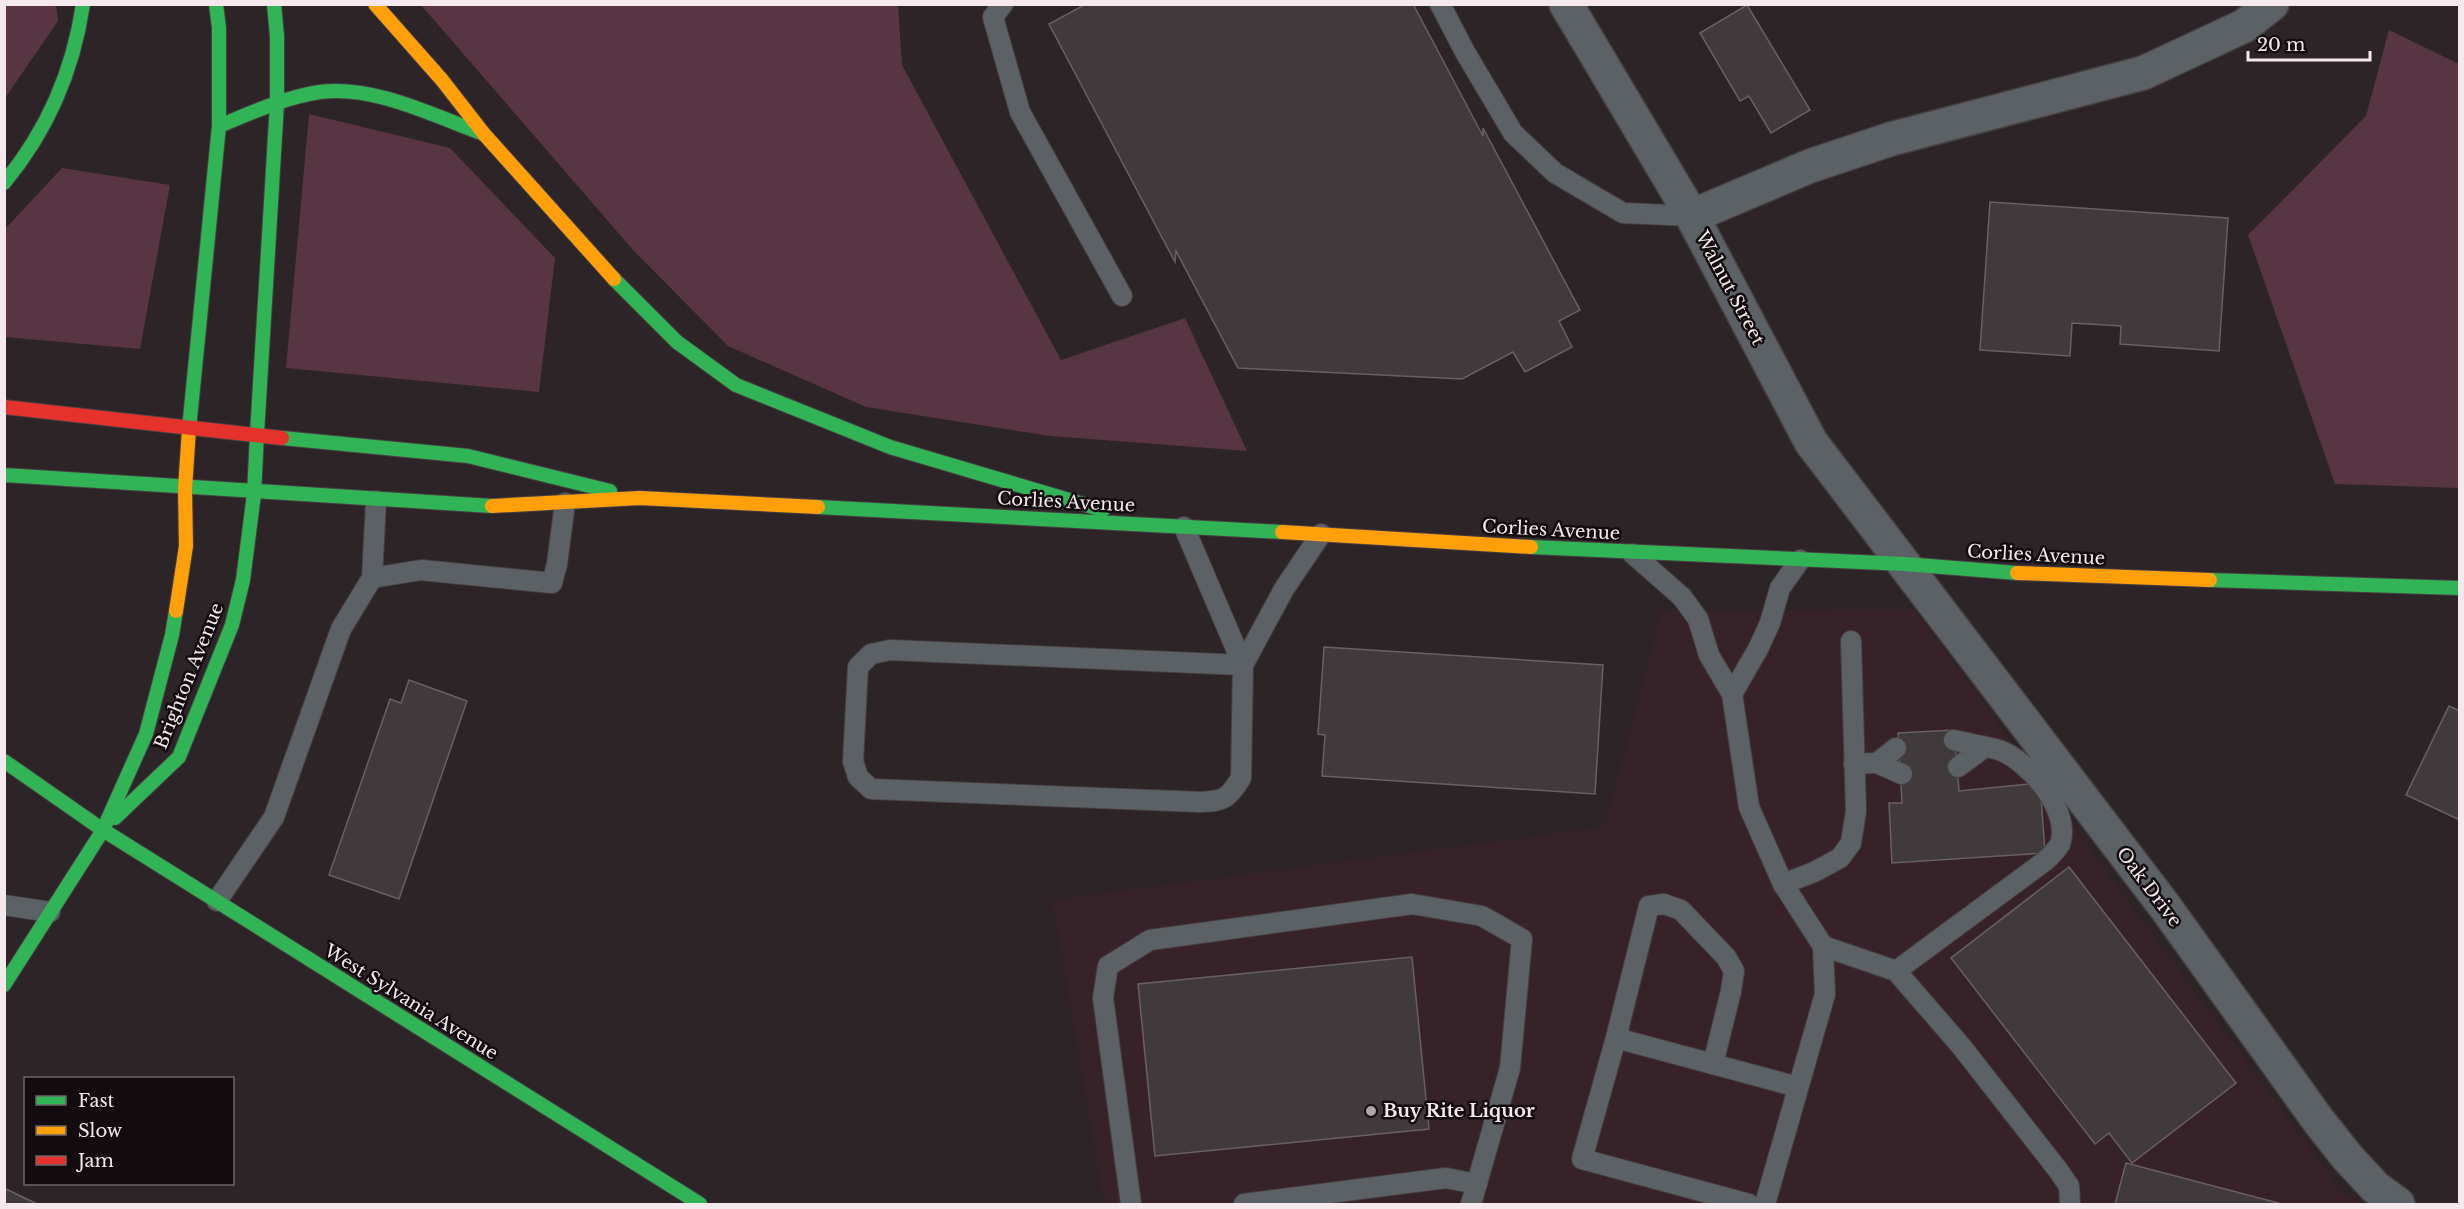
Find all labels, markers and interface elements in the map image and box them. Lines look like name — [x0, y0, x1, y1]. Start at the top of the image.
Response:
scale bar — [2248, 24, 2370, 62]
text: 20 m — [2257, 34, 2305, 56]
street label: Walnut Street — [1690, 226, 1769, 349]
street label: Corlies Avenue — [996, 487, 1136, 517]
street label: Corlies Avenue — [1481, 515, 1621, 545]
street label: Corlies Avenue — [1966, 540, 2106, 570]
street label: Brighton Avenue — [150, 600, 228, 752]
street label: Oak Drive — [2112, 843, 2186, 931]
street label: West Sylvania Avenue — [319, 939, 502, 1064]
legend — [24, 1077, 234, 1185]
text: Fast — [78, 1090, 115, 1112]
place label: Buy Rite Liquor — [1383, 1100, 1535, 1122]
marker: Buy Rite Liquor — [1364, 1104, 1378, 1118]
text: Slow — [78, 1120, 123, 1142]
text: Jam — [76, 1150, 114, 1172]

